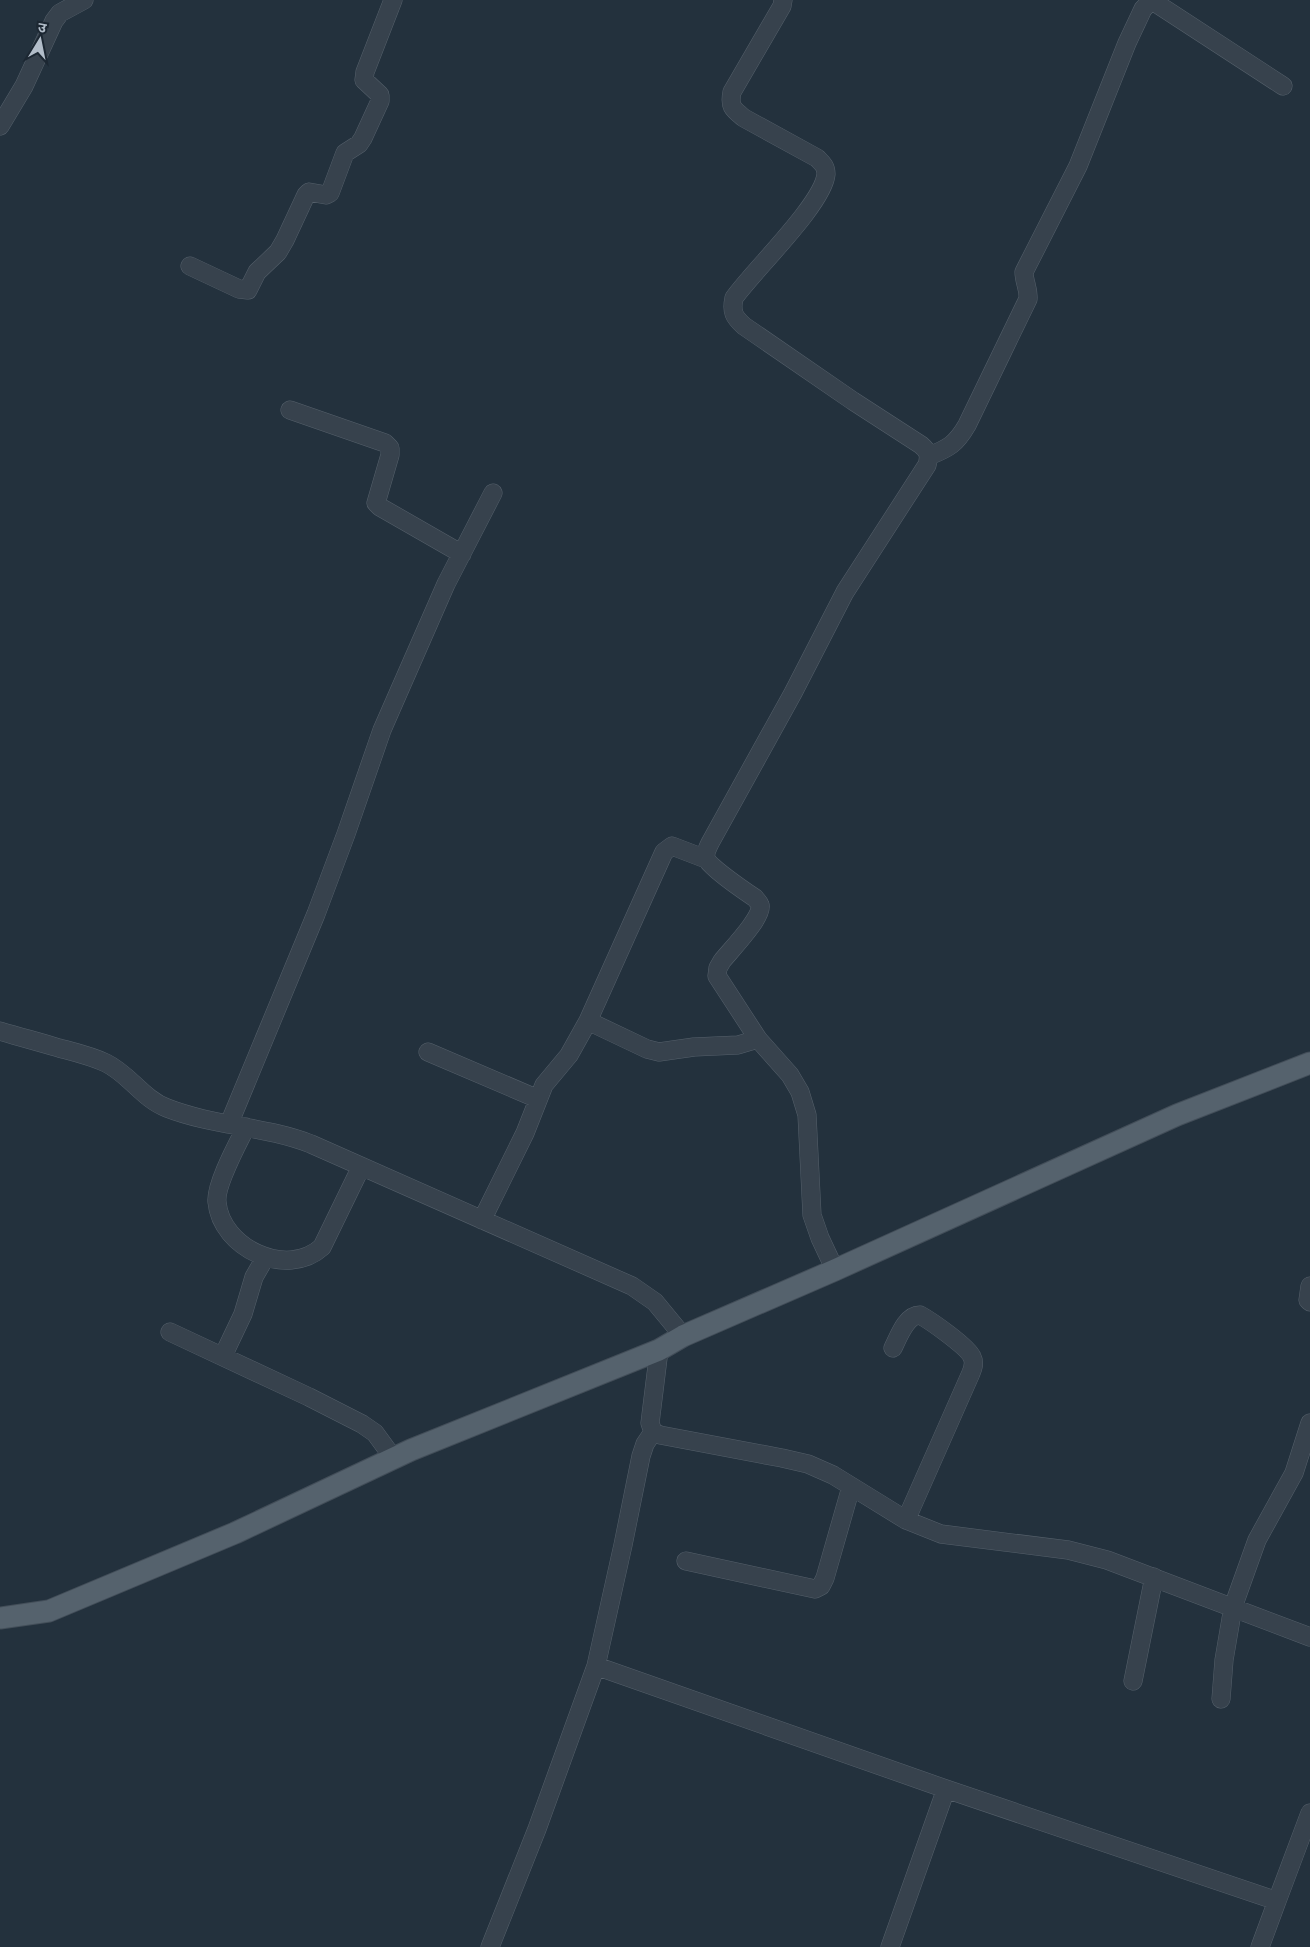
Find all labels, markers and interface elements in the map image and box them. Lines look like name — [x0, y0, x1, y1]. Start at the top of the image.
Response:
north arrow — [15, 15, 65, 65]
text: उ — [37, 17, 49, 37]

